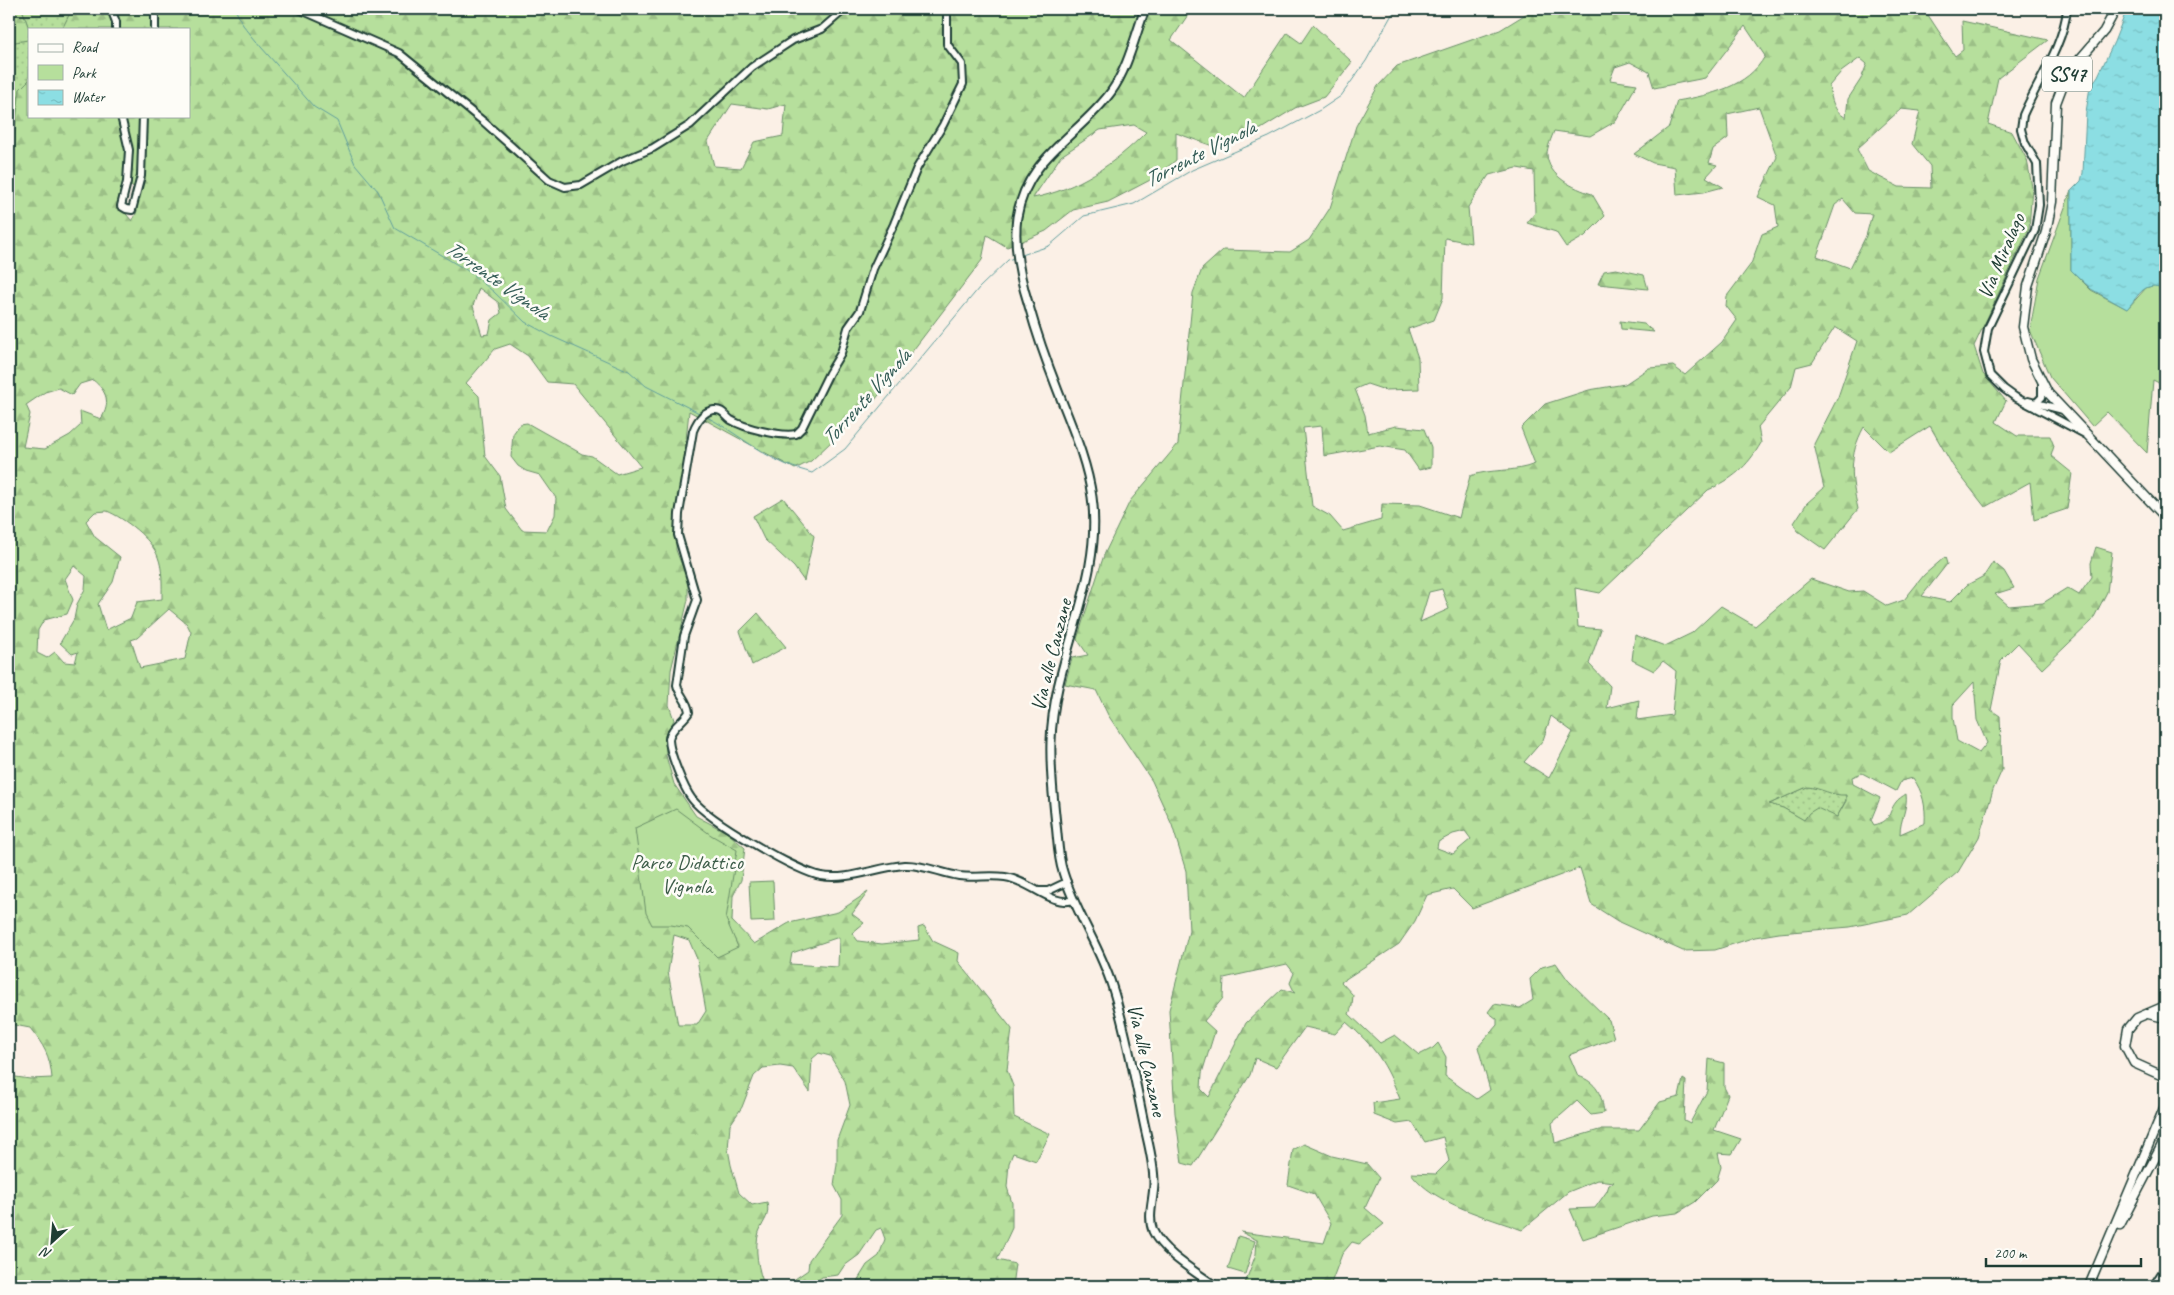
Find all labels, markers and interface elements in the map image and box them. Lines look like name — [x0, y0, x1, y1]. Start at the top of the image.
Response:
legend — [28, 28, 190, 118]
text: Road — [72, 38, 99, 57]
road number: SS47 — [2042, 56, 2092, 92]
text: Park — [72, 64, 97, 83]
text: Water — [72, 88, 106, 107]
water label: Torrente Vignola — [1139, 112, 1263, 194]
street label: Via Miralago — [1971, 208, 2031, 303]
water label: Torrente Vignola — [440, 233, 558, 328]
water label: Torrente Vignola — [815, 341, 919, 452]
street label: Via alle Canzane — [1025, 594, 1078, 714]
park label: Parco Didattico Vignola — [631, 849, 745, 899]
street label: Via alle Canzane — [1121, 1001, 1173, 1121]
north arrow — [28, 1218, 78, 1268]
scale bar — [1986, 1235, 2142, 1267]
text: N — [37, 1243, 54, 1263]
text: 200 m — [1994, 1244, 2028, 1263]

